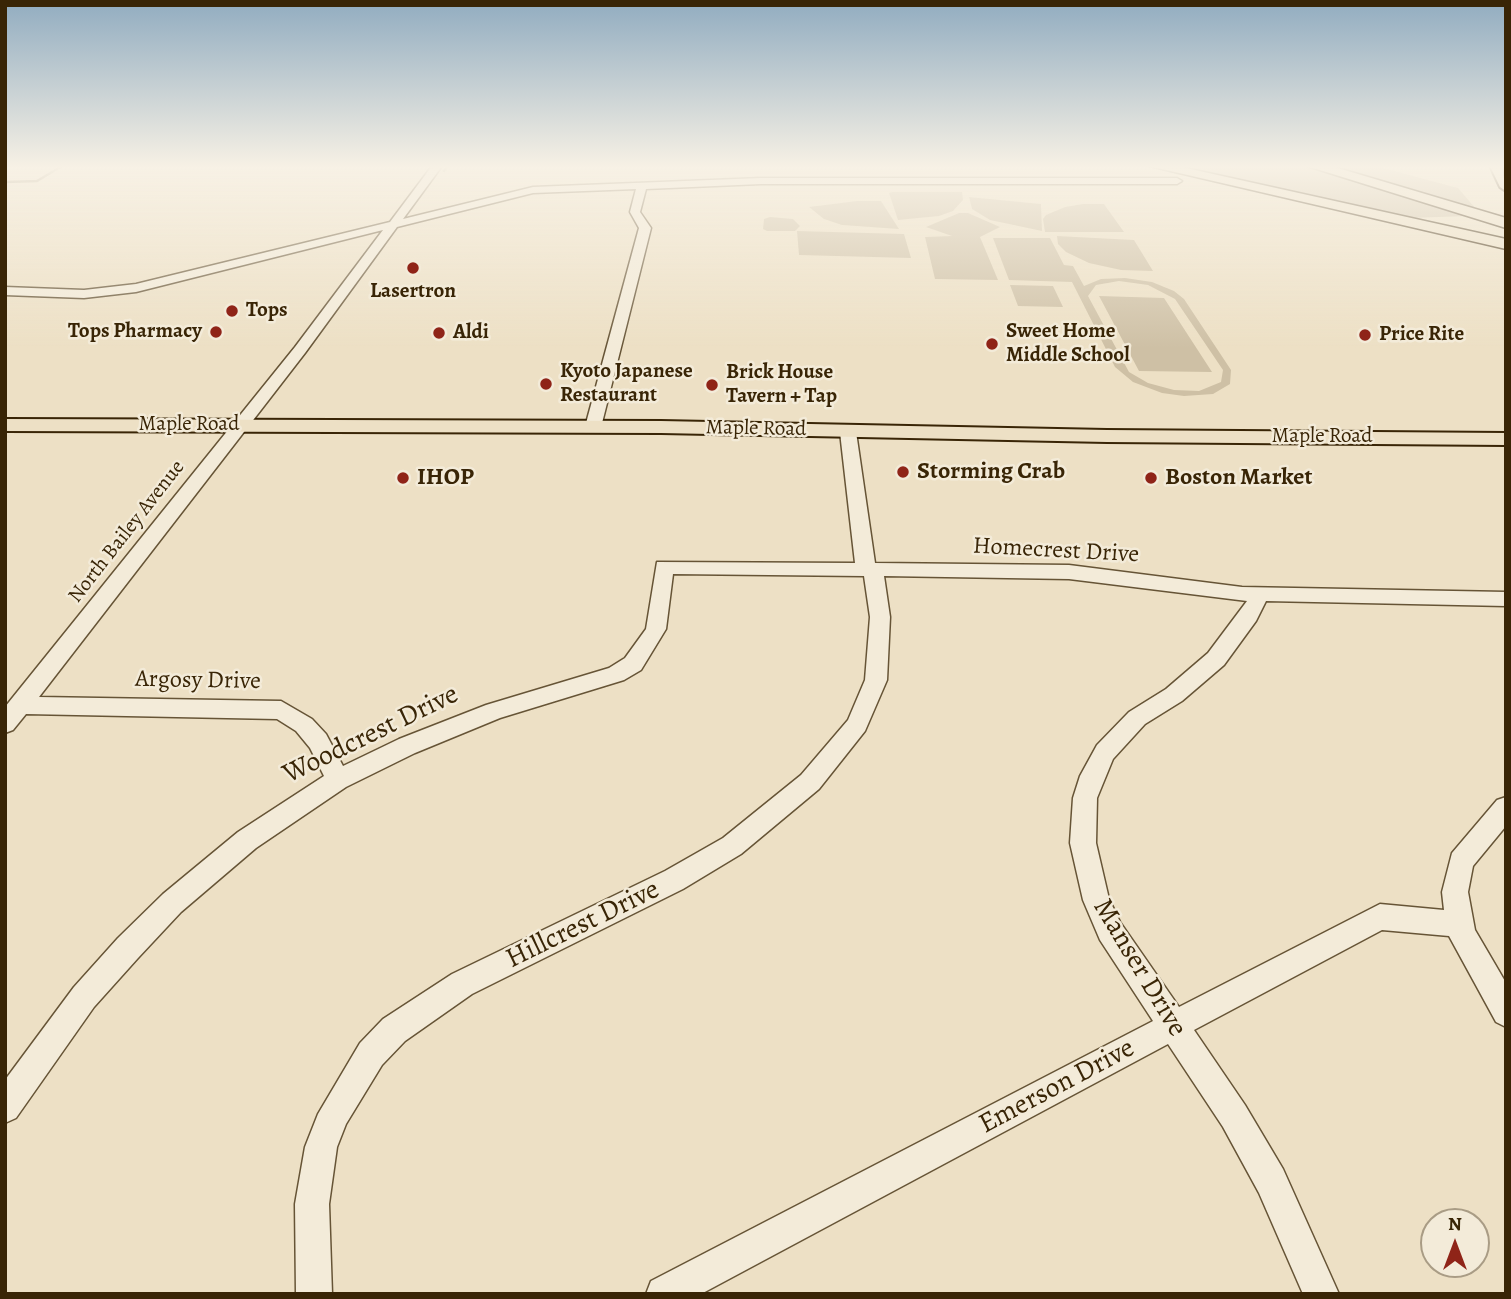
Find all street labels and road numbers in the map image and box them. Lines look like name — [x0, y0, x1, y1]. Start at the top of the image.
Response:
street label: Maple Road — [139, 412, 239, 438]
street label: Maple Road — [705, 416, 807, 442]
street label: Maple Road — [1272, 424, 1372, 450]
street label: North Bailey Avenue — [63, 456, 191, 608]
street label: Homecrest Drive — [972, 532, 1140, 570]
street label: Argosy Drive — [135, 666, 261, 696]
street label: Woodcrest Drive — [278, 678, 464, 792]
street label: Hillcrest Drive — [501, 873, 665, 977]
street label: Manser Drive — [1085, 893, 1193, 1043]
street label: Emerson Drive — [974, 1032, 1140, 1142]

